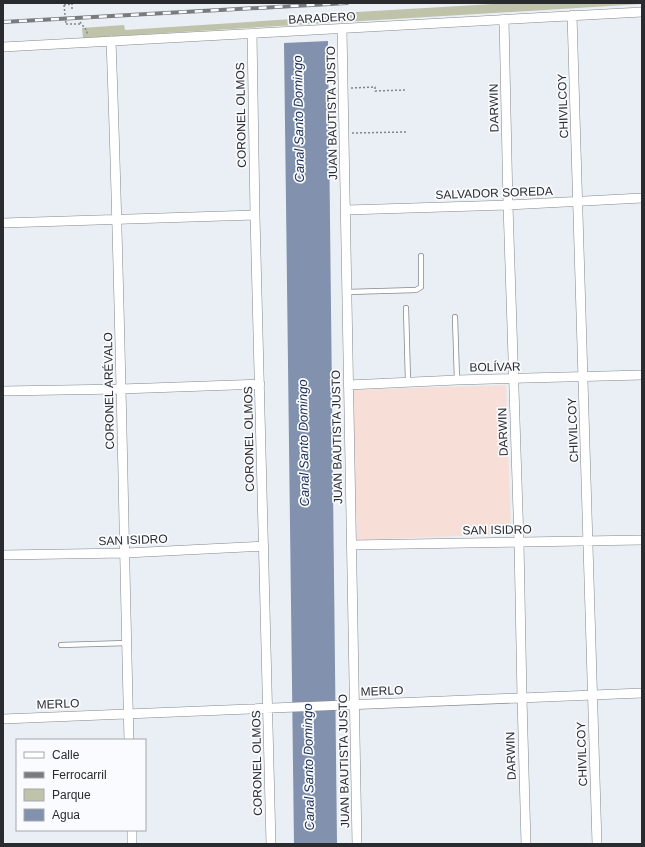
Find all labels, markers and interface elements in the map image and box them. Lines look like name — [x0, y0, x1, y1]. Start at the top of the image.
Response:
street label: BARADERO — [288, 9, 356, 27]
street label: JUAN BAUTISTA JUSTO — [324, 46, 340, 180]
water label: Canal Santo Domingo — [290, 55, 307, 183]
street label: CORONEL OLMOS — [233, 62, 249, 168]
street label: CHIVILCOY — [555, 73, 571, 139]
street label: DARWIN — [487, 84, 501, 132]
street label: SALVADOR SOREDA — [435, 184, 553, 202]
street label: CORONEL ARÉVALO — [100, 332, 117, 450]
street label: BOLÍVAR — [469, 359, 521, 374]
street label: JUAN BAUTISTA JUSTO — [329, 370, 345, 504]
water label: Canal Santo Domingo — [295, 379, 312, 507]
street label: CORONEL OLMOS — [241, 386, 257, 492]
street label: CHIVILCOY — [565, 397, 581, 463]
street label: DARWIN — [495, 408, 511, 456]
street label: SAN ISIDRO — [462, 522, 532, 538]
street label: SAN ISIDRO — [98, 532, 168, 548]
street label: MERLO — [360, 683, 404, 699]
street label: JUAN BAUTISTA JUSTO — [336, 694, 352, 828]
street label: MERLO — [36, 696, 80, 712]
water label: Canal Santo Domingo — [300, 703, 317, 831]
street label: CORONEL OLMOS — [249, 710, 265, 816]
street label: CHIVILCOY — [574, 721, 590, 787]
street label: DARWIN — [503, 732, 519, 780]
legend — [16, 739, 146, 831]
text: Calle — [52, 748, 80, 762]
text: Ferrocarril — [52, 768, 107, 782]
text: Parque — [52, 788, 91, 802]
text: Agua — [52, 808, 80, 822]

